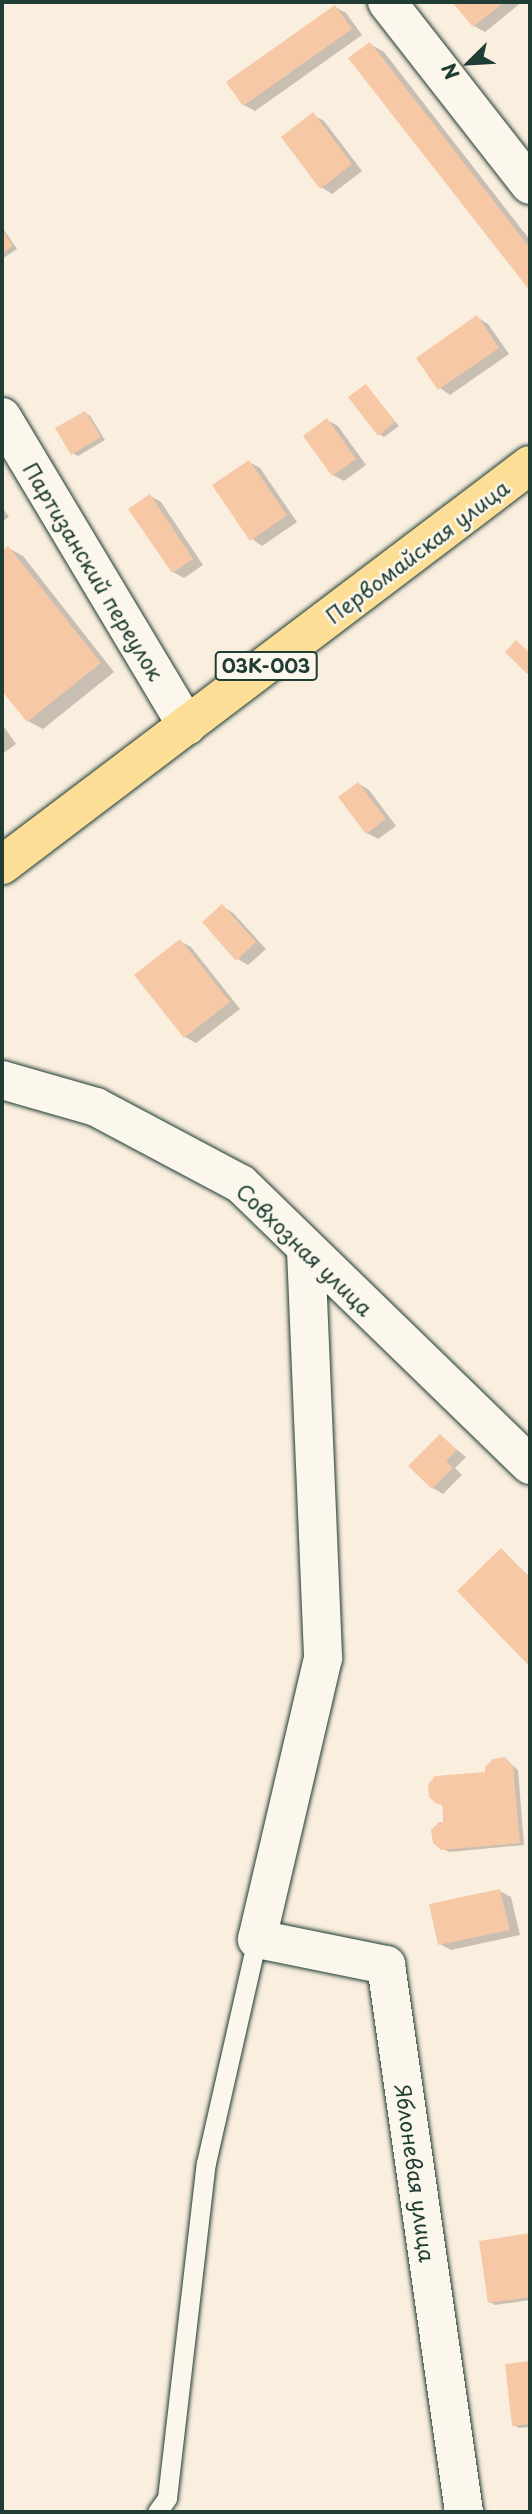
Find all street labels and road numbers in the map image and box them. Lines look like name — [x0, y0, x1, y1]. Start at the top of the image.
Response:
street label: Партизанский переулок — [19, 457, 169, 685]
street label: Первомайская улица — [320, 474, 514, 628]
road number: 03К-003 — [214, 650, 318, 681]
street label: Совхозная улица — [231, 1177, 379, 1321]
street label: Яблоневая улица — [391, 2082, 441, 2264]

